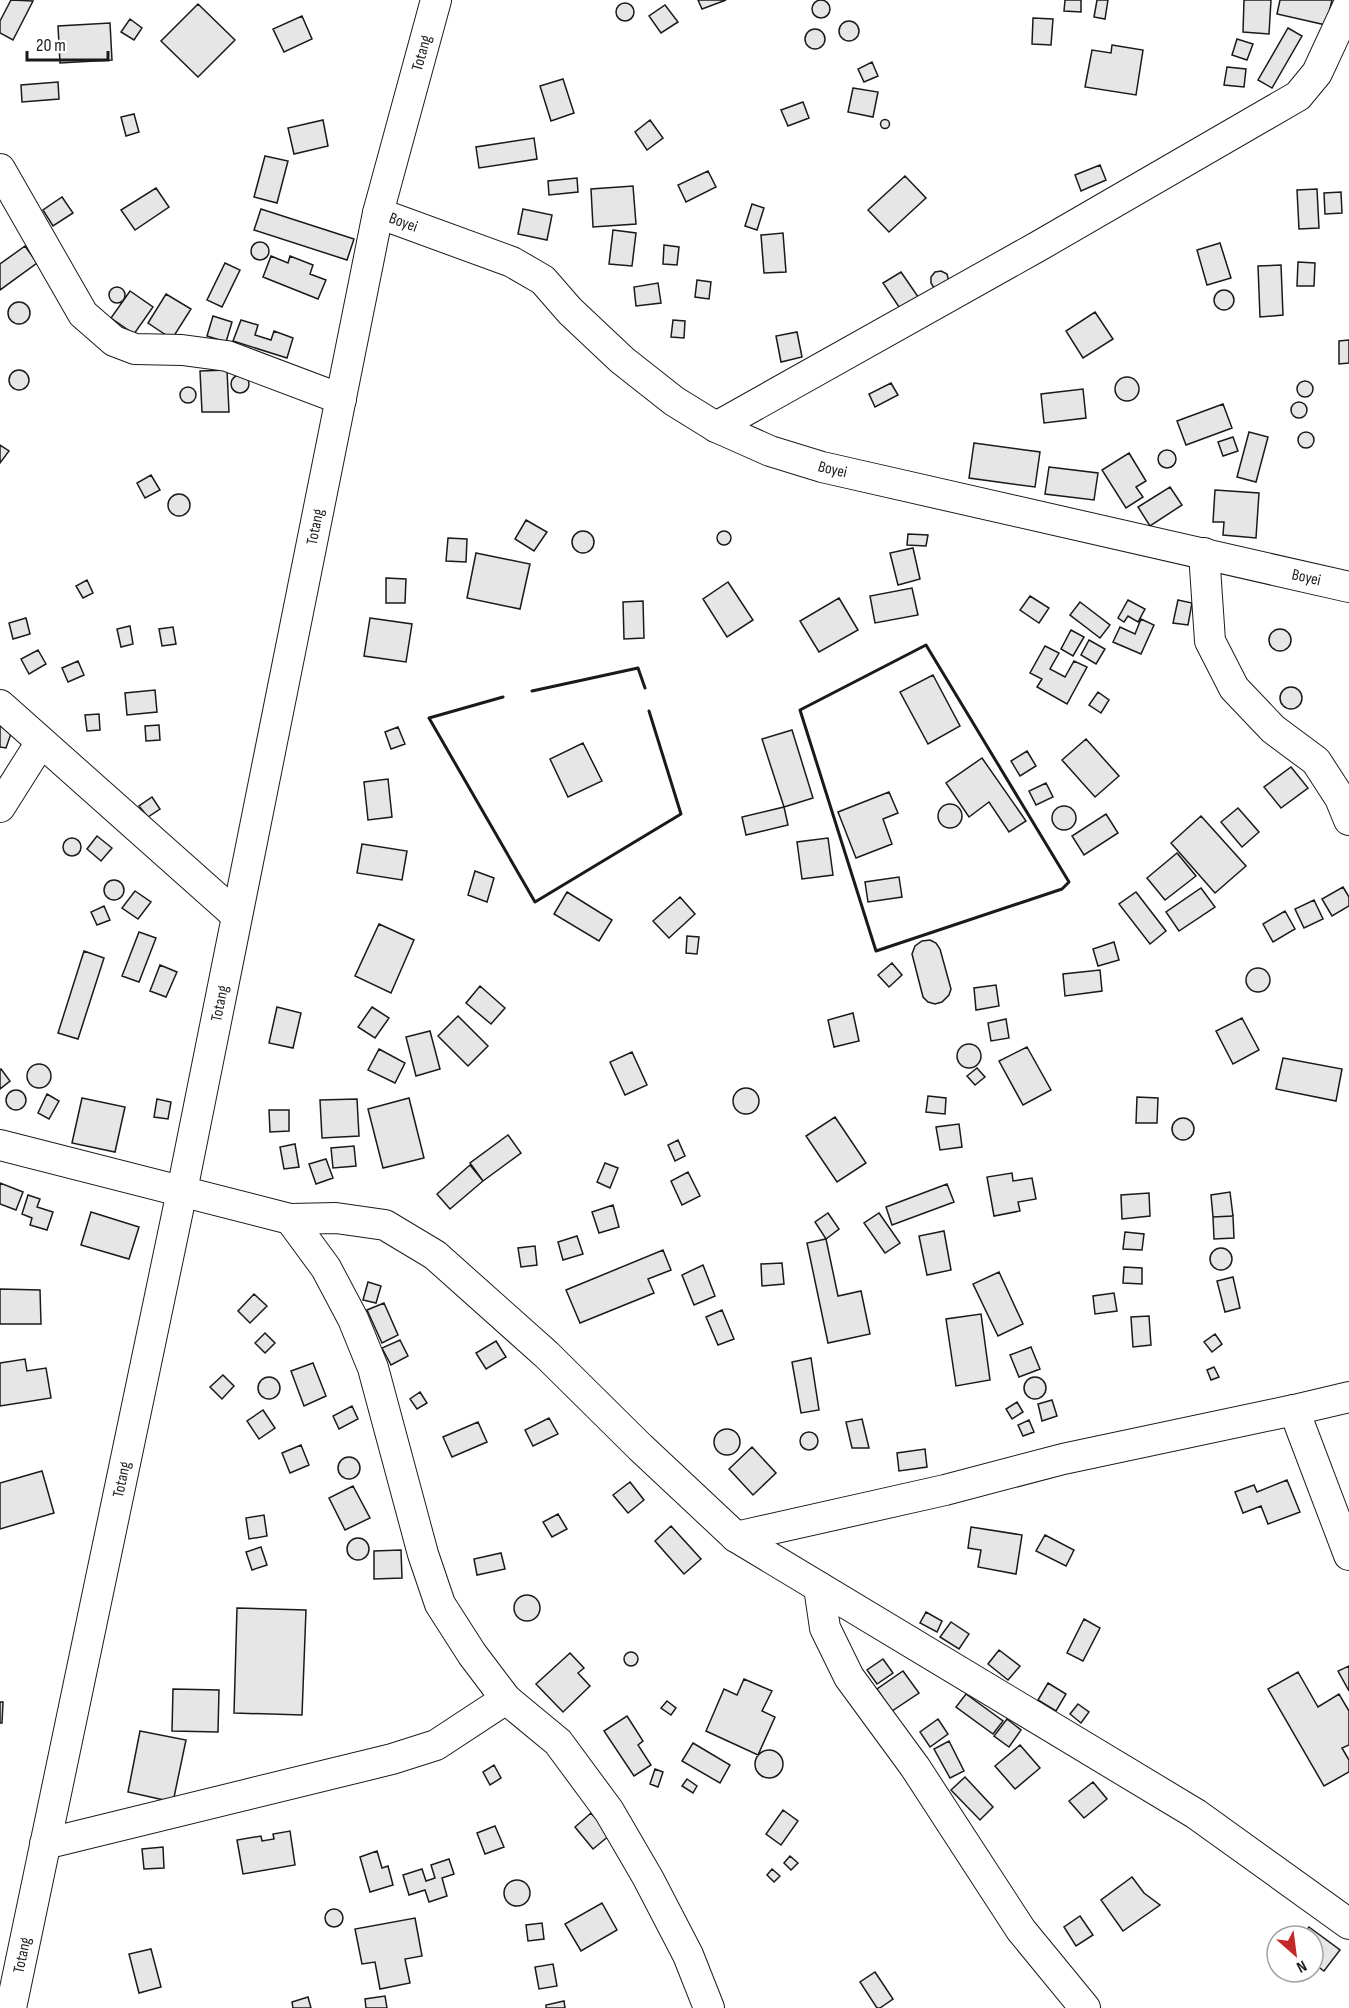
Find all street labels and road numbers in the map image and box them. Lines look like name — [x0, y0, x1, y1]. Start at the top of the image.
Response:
street label: Totang — [408, 33, 436, 73]
street label: Boyei — [386, 208, 420, 236]
street label: Boyei — [816, 457, 849, 482]
street label: Totang — [302, 507, 328, 547]
street label: Boyei — [1290, 565, 1323, 590]
street label: Totang — [207, 984, 232, 1023]
street label: Totang — [109, 1460, 135, 1499]
street label: Totang — [9, 1935, 35, 1975]

